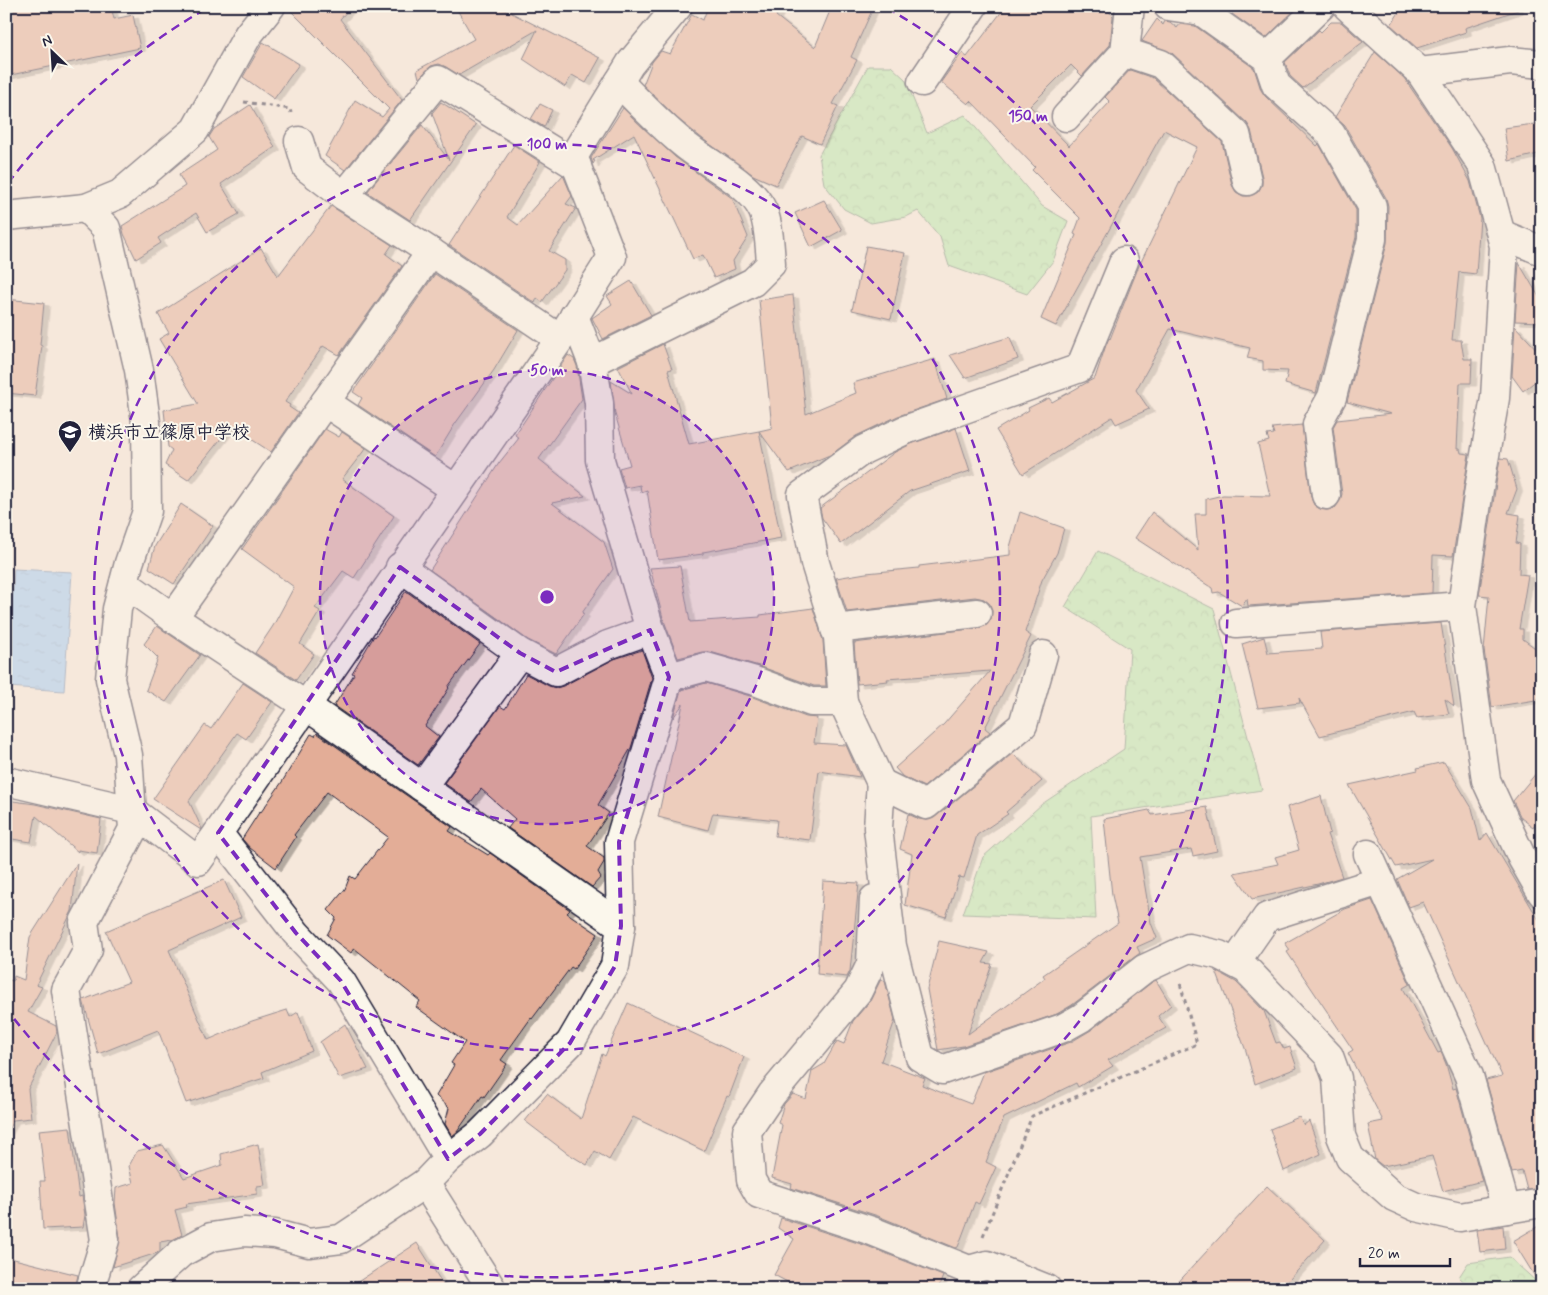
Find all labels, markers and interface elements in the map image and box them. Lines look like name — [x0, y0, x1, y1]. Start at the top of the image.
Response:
north arrow — [28, 28, 78, 78]
text: N — [39, 31, 55, 51]
text: 150 m — [1008, 107, 1048, 127]
text: 100 m — [527, 135, 567, 155]
text: 50 m — [530, 361, 564, 381]
school or university icon: 横浜市立篠原中学校 — [57, 419, 83, 453]
place label: 横浜市立篠原中学校 — [88, 421, 250, 445]
centre of rings — [538, 588, 556, 606]
scale bar — [1360, 1235, 1450, 1267]
text: 20 m — [1368, 1244, 1400, 1264]

